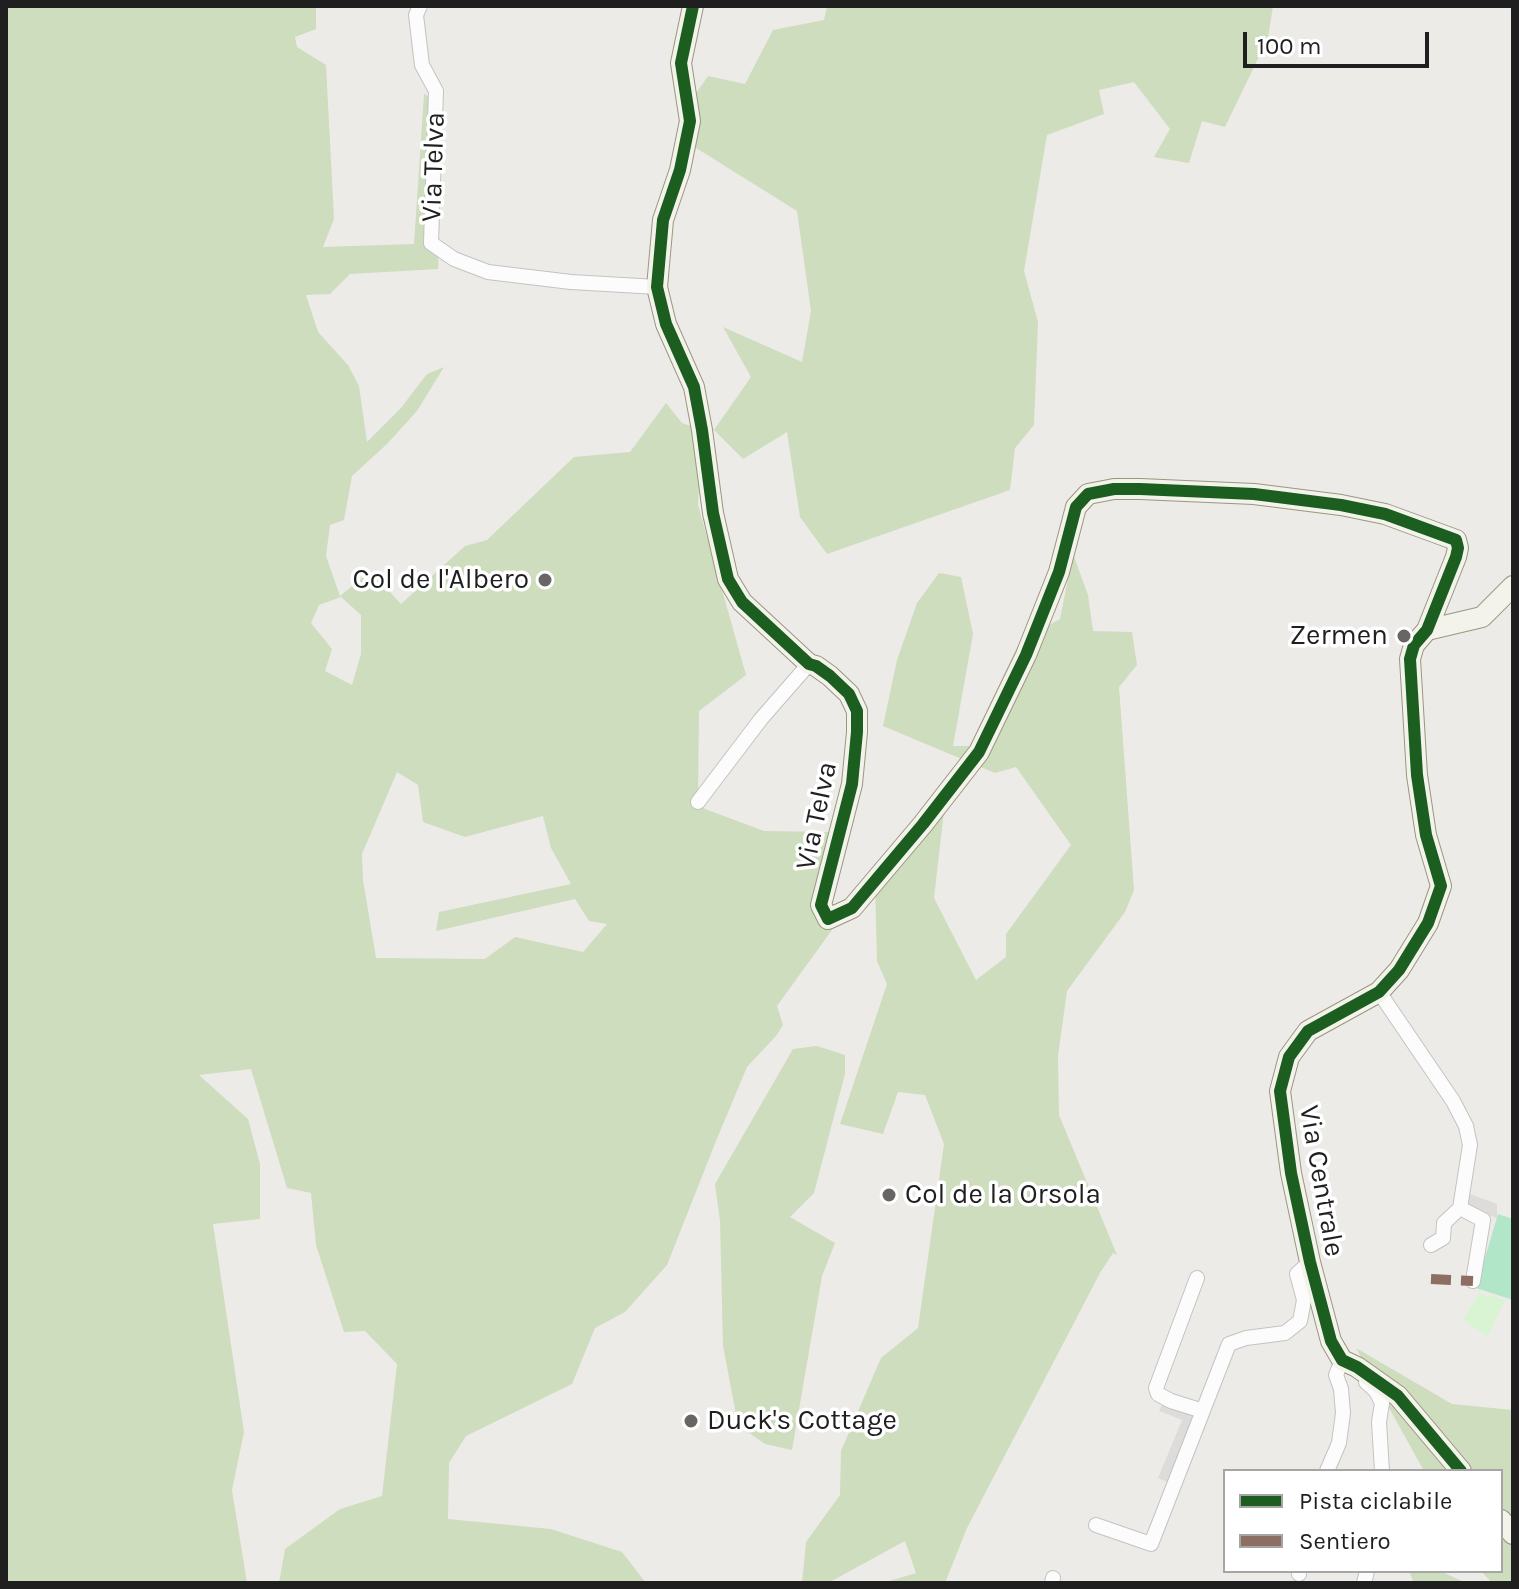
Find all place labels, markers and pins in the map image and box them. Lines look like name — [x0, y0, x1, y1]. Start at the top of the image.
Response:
place label: Col de l'Albero — [352, 563, 529, 597]
marker: Col de l'Albero — [536, 571, 554, 589]
place label: Zermen — [1289, 619, 1388, 653]
marker: Zermen — [1395, 627, 1413, 645]
place label: Col de la Orsola — [905, 1178, 1101, 1212]
marker: Col de la Orsola — [880, 1186, 898, 1204]
place label: Duck's Cottage — [707, 1404, 897, 1438]
marker: Duck's Cottage — [682, 1412, 700, 1430]

